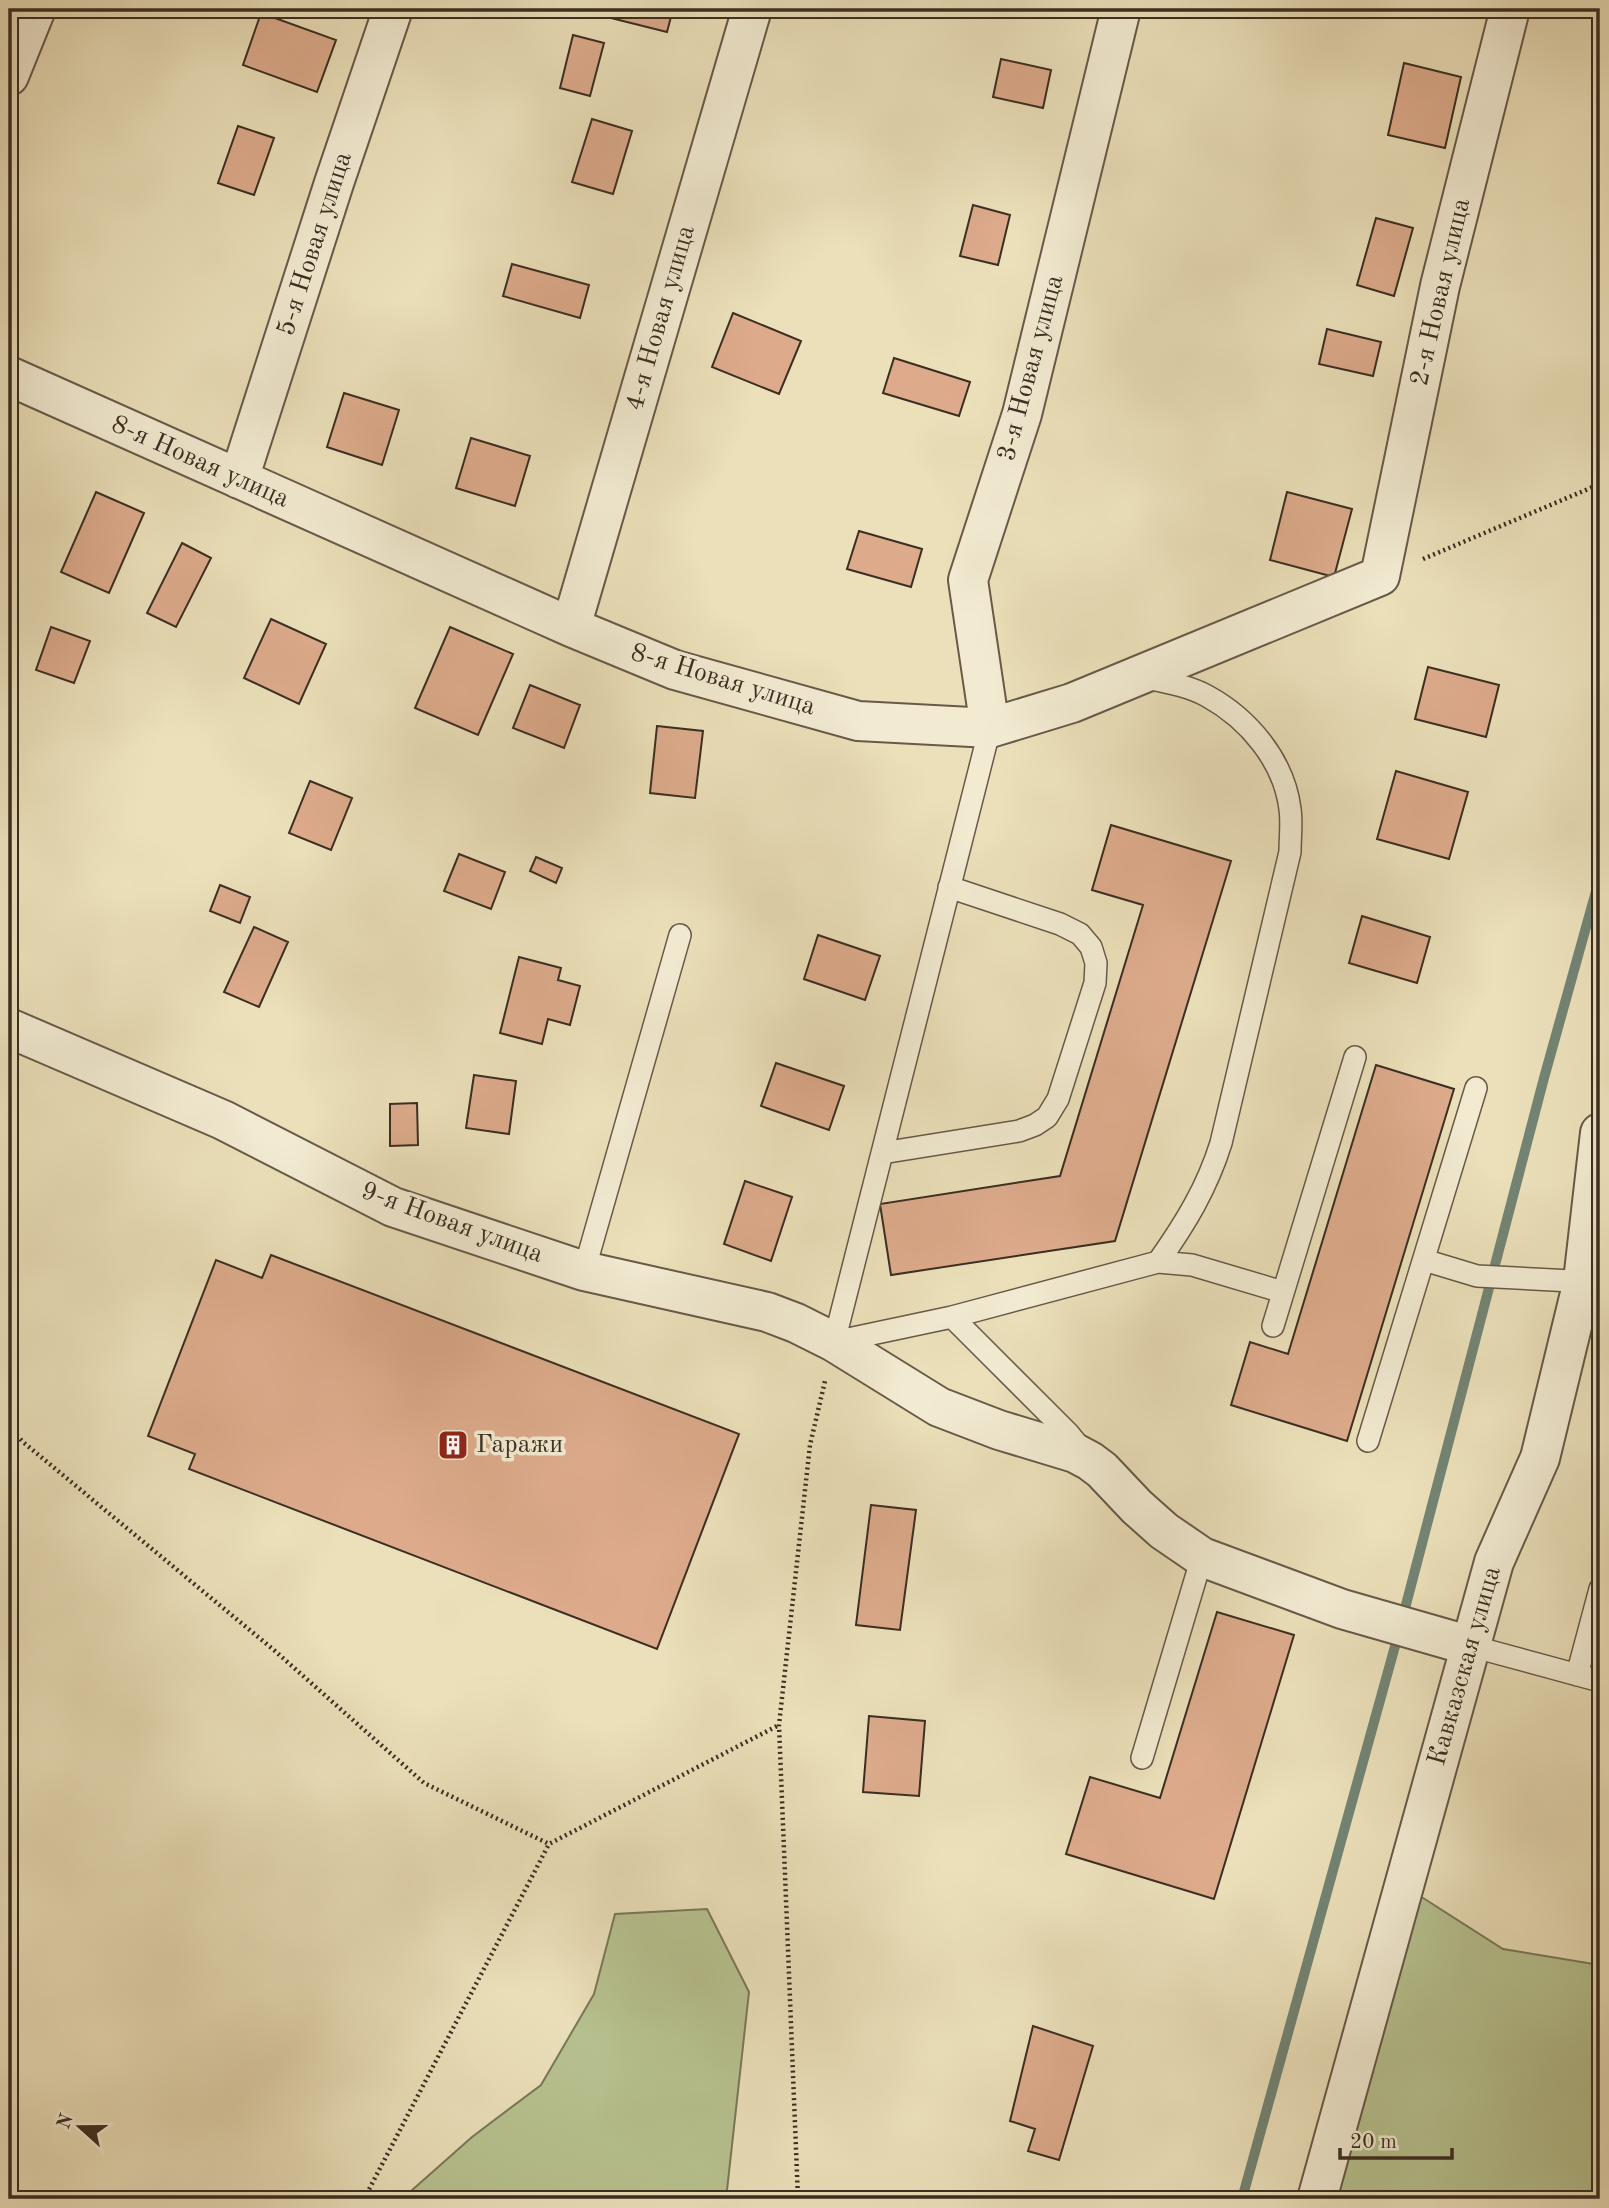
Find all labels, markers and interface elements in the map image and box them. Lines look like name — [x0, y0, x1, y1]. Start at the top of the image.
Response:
street label: 5-я Новая улица — [273, 149, 357, 339]
street label: 2-я Новая улица — [1407, 196, 1475, 388]
street label: 4-я Новая улица — [622, 222, 700, 414]
street label: 3-я Новая улица — [994, 272, 1068, 464]
street label: 8-я Новая улица — [107, 411, 293, 513]
street label: 8-я Новая улица — [628, 640, 819, 720]
street label: 9-я Новая улица — [358, 1178, 547, 1268]
building icon: Гаражи — [436, 1428, 470, 1462]
place label: Гаражи — [476, 1432, 563, 1458]
street label: Кавказская улица — [1424, 1563, 1506, 1769]
north arrow — [46, 2092, 116, 2162]
text: N — [55, 2111, 78, 2132]
scale bar — [1340, 2117, 1452, 2161]
text: 20 m — [1350, 2132, 1397, 2153]

